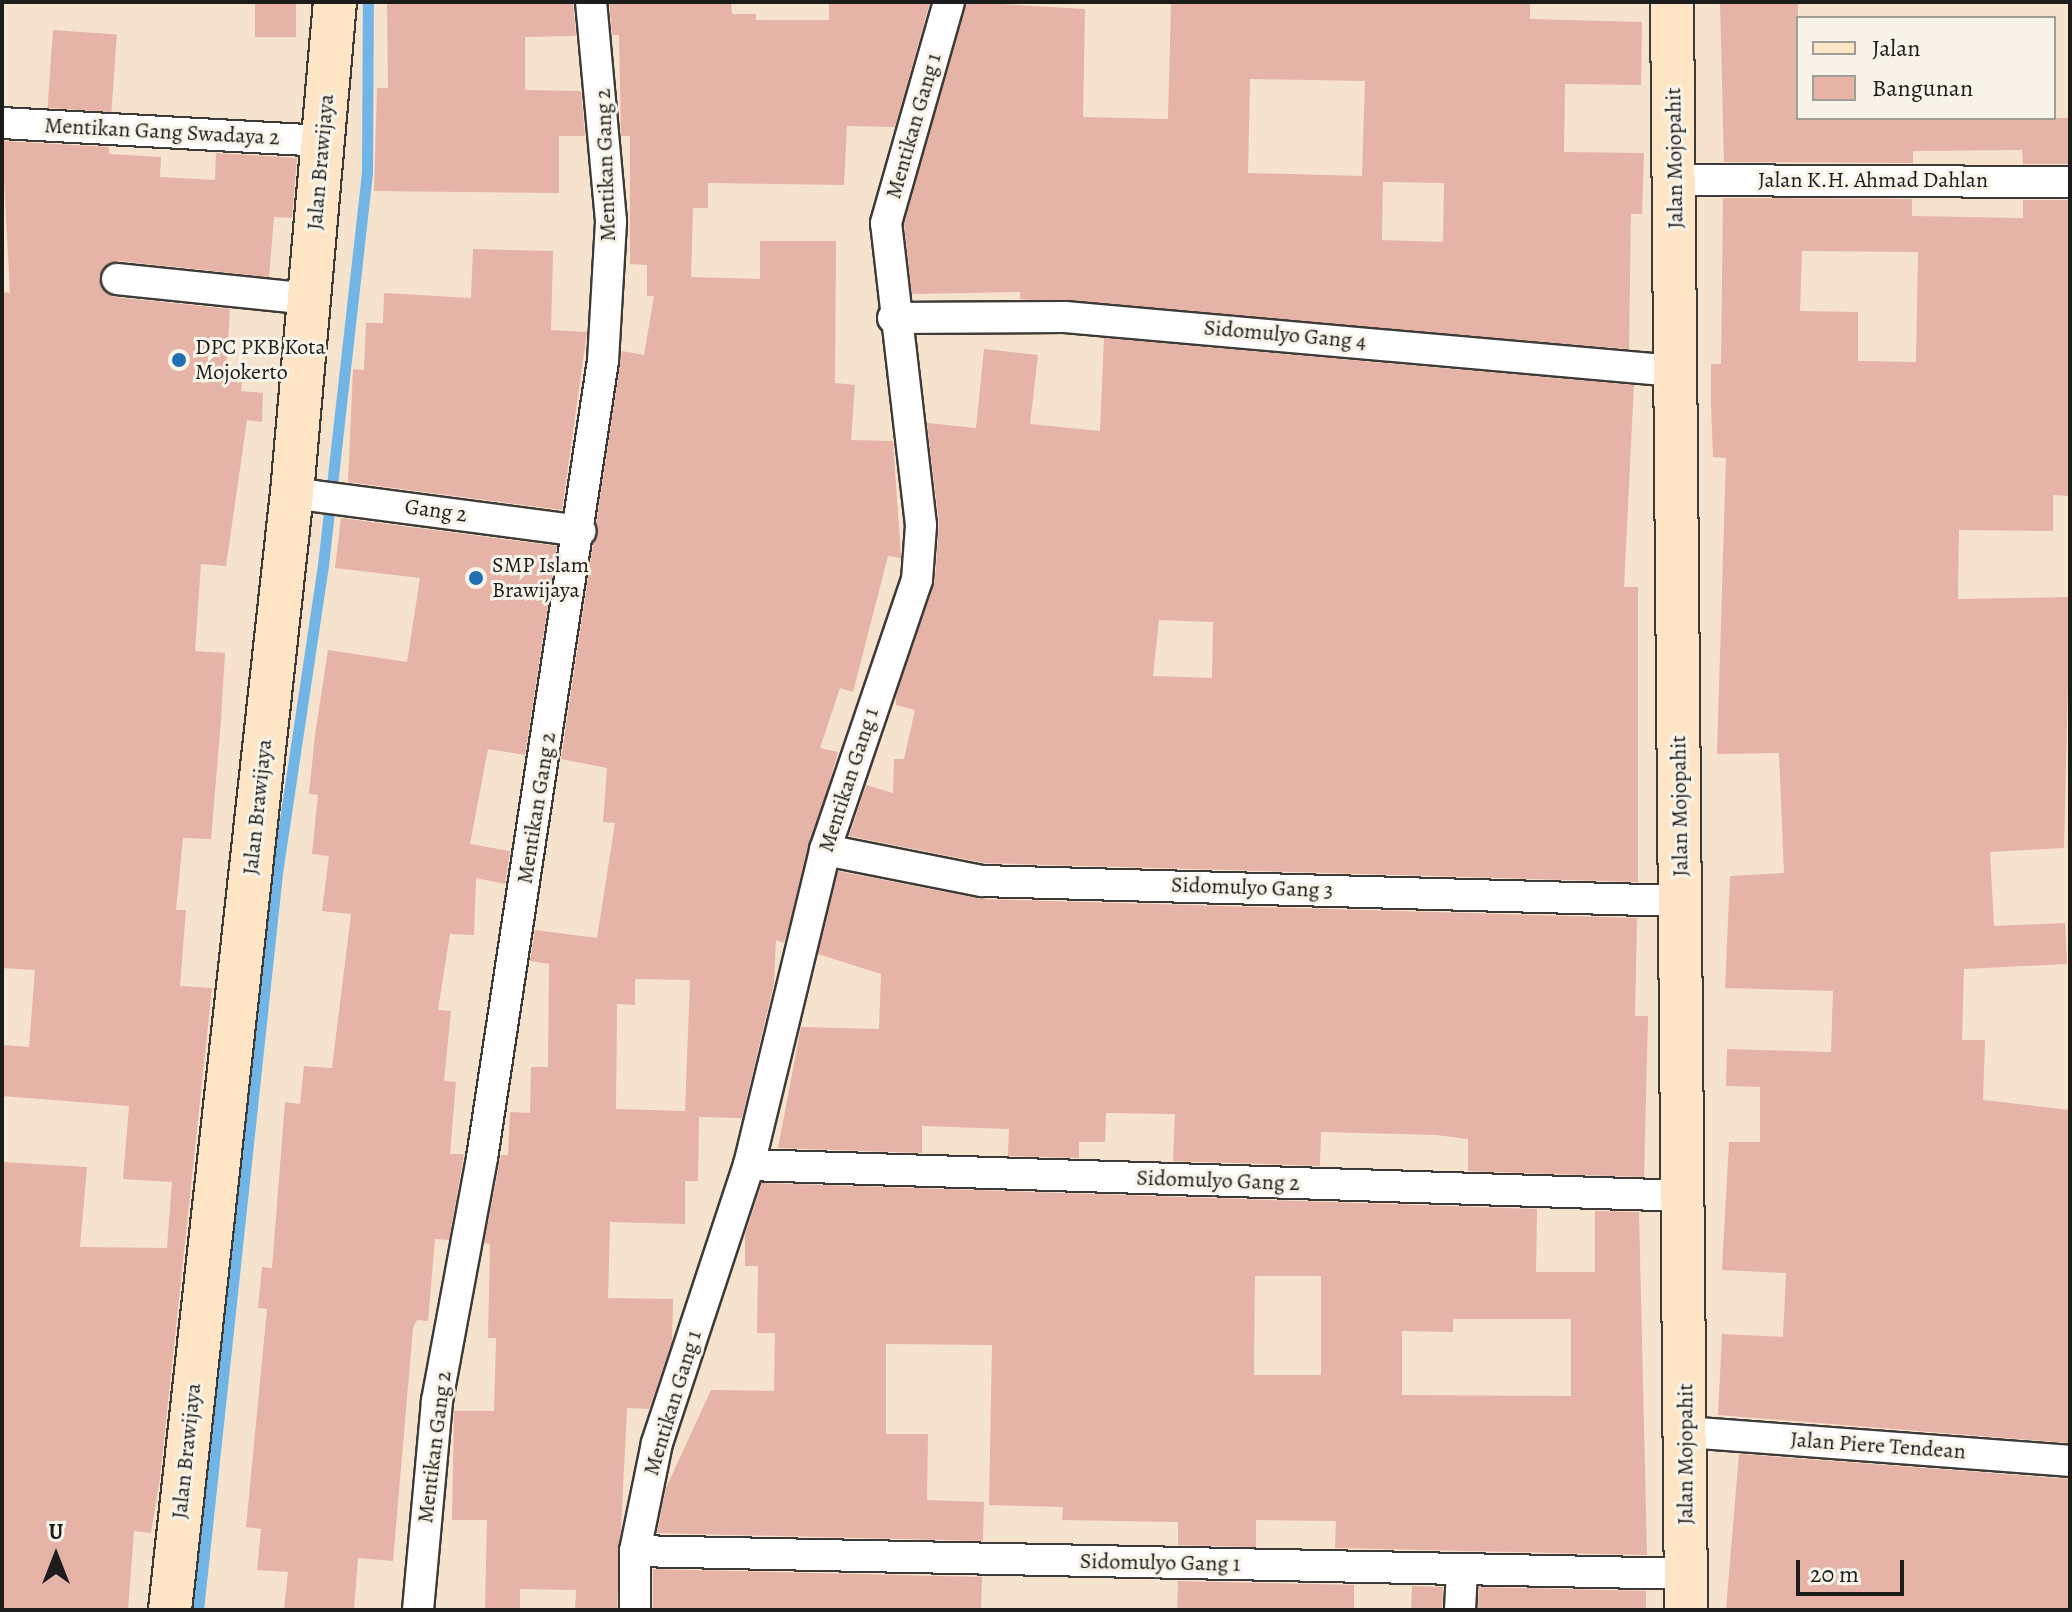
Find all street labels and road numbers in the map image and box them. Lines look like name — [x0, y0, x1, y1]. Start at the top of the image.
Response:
street label: Mentikan Gang 1 — [881, 50, 947, 202]
street label: Jalan Mojopahit — [1661, 87, 1689, 229]
street label: Mentikan Gang 2 — [590, 88, 622, 242]
street label: Jalan Brawijaya — [302, 93, 340, 231]
street label: Mentikan Gang Swadaya 2 — [44, 113, 280, 151]
street label: Jalan K.H. Ahmad Dahlan — [1758, 168, 1988, 194]
street label: Sidomulyo Gang 4 — [1203, 315, 1367, 355]
street label: Gang 2 — [403, 494, 469, 528]
street label: Mentikan Gang 1 — [813, 704, 885, 856]
street label: Mentikan Gang 2 — [512, 730, 562, 886]
street label: Jalan Mojopahit — [1666, 735, 1694, 877]
street label: Jalan Brawijaya — [238, 738, 278, 876]
street label: Sidomulyo Gang 3 — [1171, 872, 1333, 904]
street label: Sidomulyo Gang 2 — [1136, 1165, 1300, 1197]
street label: Mentikan Gang 1 — [638, 1327, 708, 1479]
street label: Mentikan Gang 2 — [413, 1369, 457, 1525]
street label: Jalan Brawijaya — [167, 1382, 207, 1520]
street label: Jalan Mojopahit — [1673, 1383, 1699, 1525]
street label: Jalan Piere Tendean — [1789, 1427, 1967, 1465]
street label: Sidomulyo Gang 1 — [1080, 1548, 1240, 1578]

